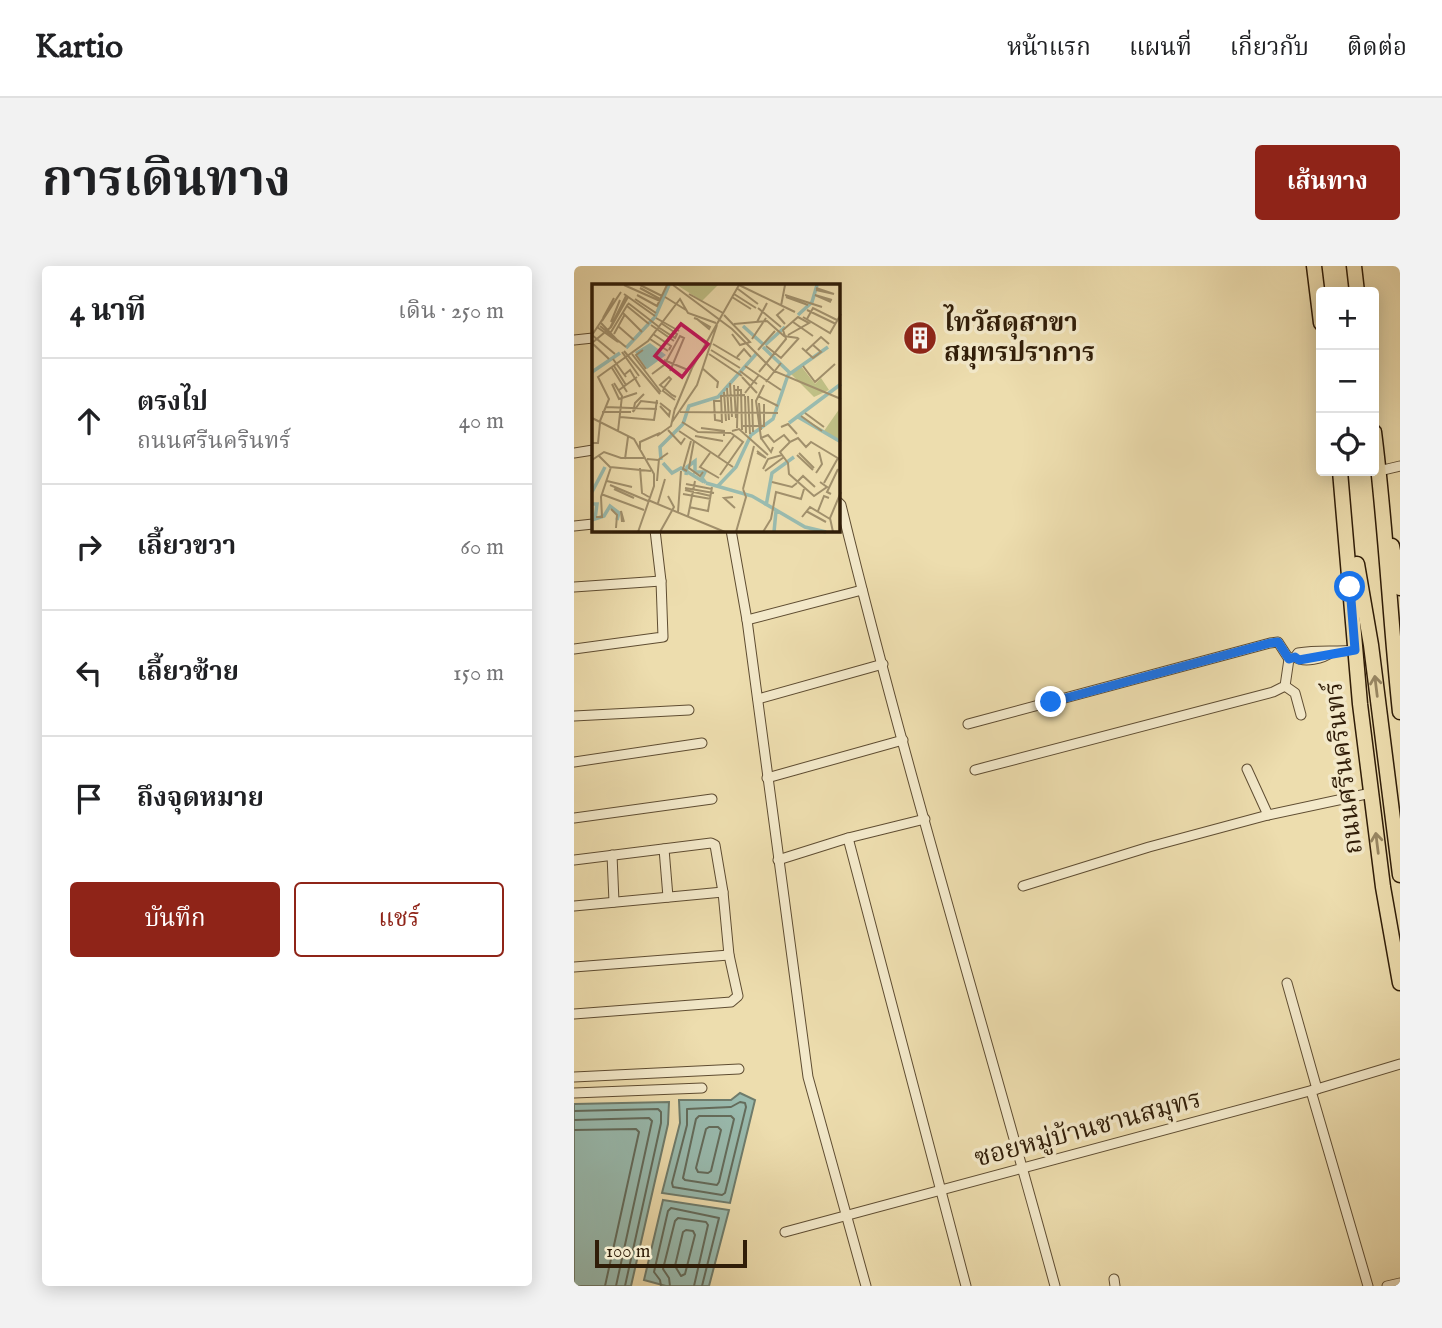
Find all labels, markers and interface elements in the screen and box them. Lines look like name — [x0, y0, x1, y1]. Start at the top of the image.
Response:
text: Kartio — [35, 27, 123, 69]
text: หน้าแรก — [1007, 33, 1091, 64]
text: แผนที่ — [1129, 33, 1192, 64]
text: เกี่ยวกับ — [1230, 33, 1309, 64]
text: ติดต่อ — [1347, 33, 1407, 64]
button: เส้นทาง — [1255, 145, 1400, 220]
text: การเดินทาง — [42, 151, 291, 213]
inset map — [592, 284, 840, 532]
map controls — [1316, 287, 1379, 476]
button: + — [1316, 287, 1379, 350]
text: 4 นาที — [70, 293, 146, 331]
text: เดิน · 250 m — [398, 297, 504, 326]
place label: ไทวัสดุสาขา สมุทรปราการ — [943, 304, 1095, 370]
building icon: ไทวัสดุสาขา สมุทรปราการ — [901, 319, 939, 357]
button: − — [1316, 350, 1379, 413]
text: ตรงไป — [137, 386, 208, 419]
icon: ahead — [70, 402, 108, 440]
text: 40 m — [459, 407, 504, 436]
button: locate — [1316, 413, 1379, 476]
text: ถนนศรีนครินทร์ — [137, 427, 291, 456]
icon: right — [70, 528, 108, 566]
text: เลี้ยวขวา — [137, 530, 236, 563]
text: 60 m — [460, 533, 504, 562]
route start — [1334, 571, 1365, 602]
icon: left — [70, 654, 108, 692]
text: เลี้ยวซ้าย — [137, 656, 239, 689]
text: 150 m — [453, 659, 504, 688]
one-way arrow — [1370, 675, 1383, 698]
street label: ถนนศรีนครินทร์ — [1316, 679, 1371, 856]
route end — [1035, 686, 1066, 717]
icon: arrive — [70, 780, 108, 818]
text: ถึงจุดหมาย — [137, 782, 264, 815]
one-way arrow — [1370, 832, 1383, 855]
button: บันทึก — [70, 882, 280, 957]
button: แชร์ — [294, 882, 504, 957]
street label: ซอยหมู่บ้านชานสมุทร — [971, 1083, 1205, 1175]
scale bar — [595, 1237, 747, 1269]
text: 100 m — [606, 1240, 650, 1264]

